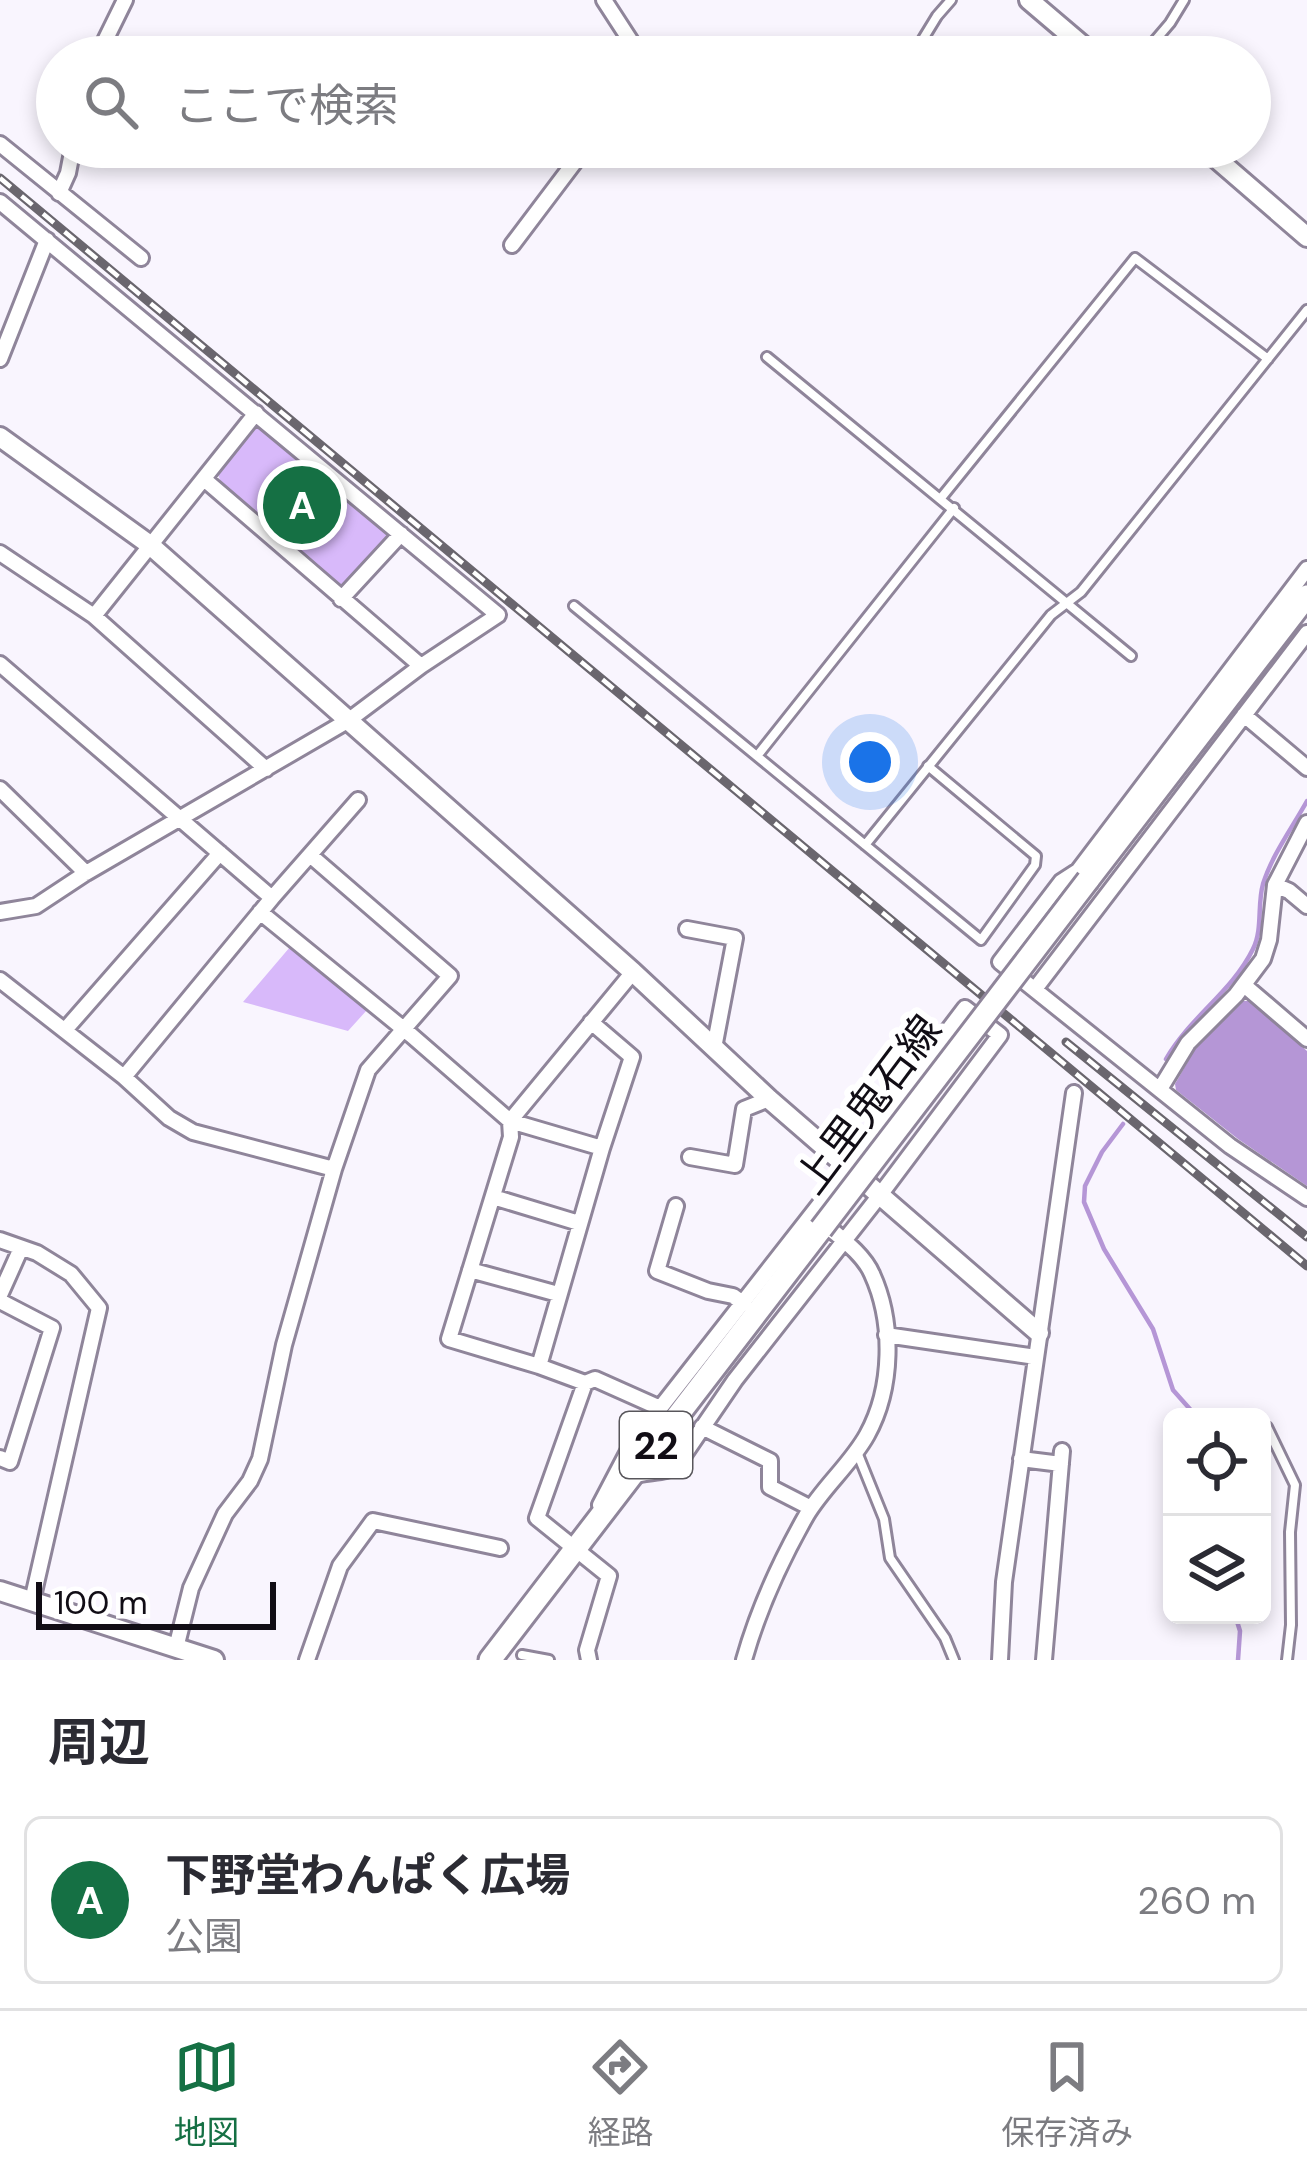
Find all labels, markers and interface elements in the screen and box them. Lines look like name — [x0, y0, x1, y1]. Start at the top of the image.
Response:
search box — [36, 36, 1271, 168]
icon: search — [78, 69, 144, 135]
text: ここで検索 — [174, 76, 399, 135]
pin: A — [263, 460, 341, 550]
your location — [840, 732, 900, 792]
street label: 上里鬼石線 — [783, 1004, 954, 1205]
map controls — [1163, 1408, 1271, 1624]
button: locate — [1163, 1408, 1271, 1516]
road number: 22 — [620, 1412, 692, 1478]
button: layers — [1163, 1516, 1271, 1624]
scale bar — [36, 1576, 276, 1629]
text: 100 m — [54, 1581, 148, 1624]
text: 周辺 — [48, 1709, 150, 1776]
text: 下野堂わんぱく広場 — [165, 1846, 570, 1905]
text: A — [76, 1875, 104, 1926]
text: 260 m — [1137, 1875, 1256, 1926]
text: 公園 — [165, 1911, 243, 1962]
tab: 地図 — [174, 2034, 240, 2154]
tab: 経路 — [587, 2034, 653, 2154]
tab: 保存済み — [1001, 2034, 1133, 2154]

